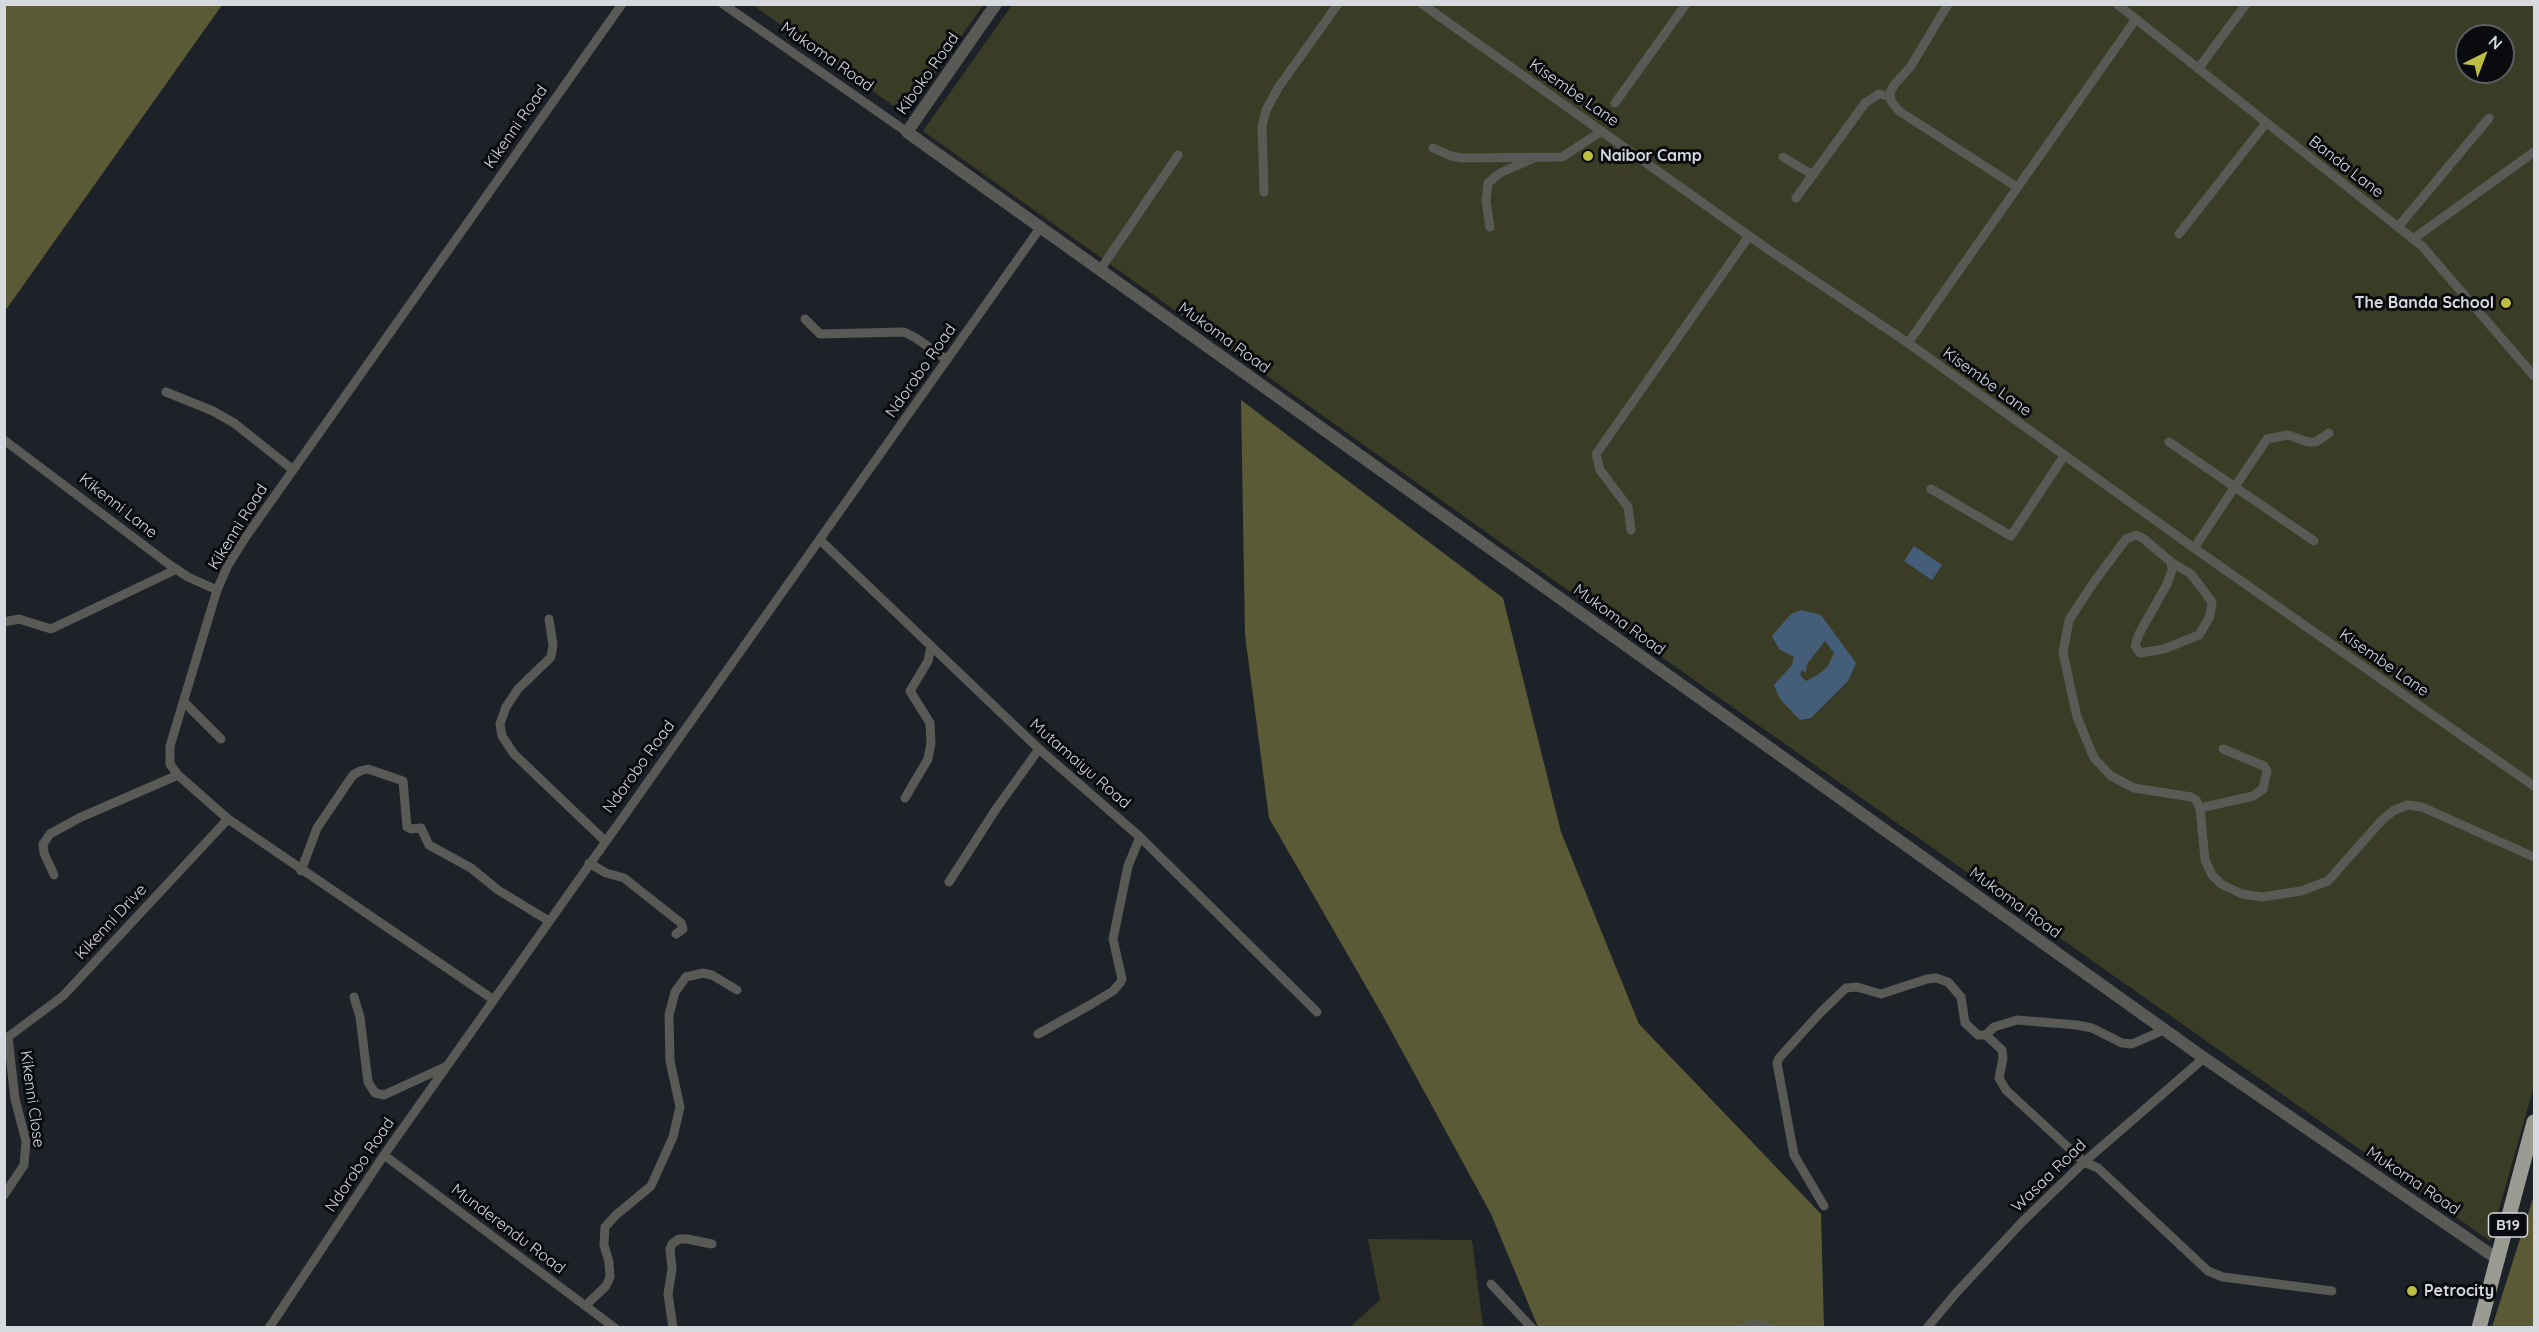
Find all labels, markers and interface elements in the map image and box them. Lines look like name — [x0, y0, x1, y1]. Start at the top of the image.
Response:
street label: Mukoma Road — [777, 18, 877, 96]
north arrow — [2455, 24, 2515, 84]
street label: Kiboko Road — [893, 29, 963, 119]
text: N — [2485, 31, 2507, 53]
street label: Kisembe Lane — [1526, 55, 1622, 131]
street label: Kikenni Road — [480, 82, 552, 172]
street label: Banda Lane — [2305, 132, 2387, 202]
place label: Naibor Camp — [1600, 146, 1702, 166]
marker: Naibor Camp — [1581, 149, 1595, 163]
place label: The Banda School — [2355, 293, 2494, 313]
marker: The Banda School — [2499, 296, 2513, 310]
street label: Mukoma Road — [1174, 298, 1274, 378]
street label: Ndorobo Road — [882, 320, 960, 422]
street label: Kisembe Lane — [1939, 343, 2035, 421]
street label: Kikenni Lane — [75, 469, 161, 543]
street label: Kikenni Road — [204, 481, 272, 573]
street label: Mukoma Road — [1569, 580, 1669, 660]
street label: Kisembe Lane — [2336, 625, 2432, 701]
street label: Mutamaiyu Road — [1026, 715, 1134, 813]
street label: Ndorobo Road — [599, 717, 679, 817]
street label: Mukoma Road — [1965, 863, 2065, 943]
street label: Kikenni Drive — [71, 880, 151, 964]
street label: Kikenni Close — [16, 1049, 48, 1149]
street label: Ndorobo Road — [321, 1114, 399, 1216]
street label: Wasaa Road — [2008, 1136, 2090, 1216]
street label: Mukoma Road — [2363, 1143, 2463, 1219]
street label: Munderendu Road — [447, 1180, 569, 1278]
road number: B19 — [2488, 1213, 2528, 1237]
place label: Petrocity — [2424, 1281, 2494, 1301]
marker: Petrocity — [2405, 1284, 2419, 1298]

